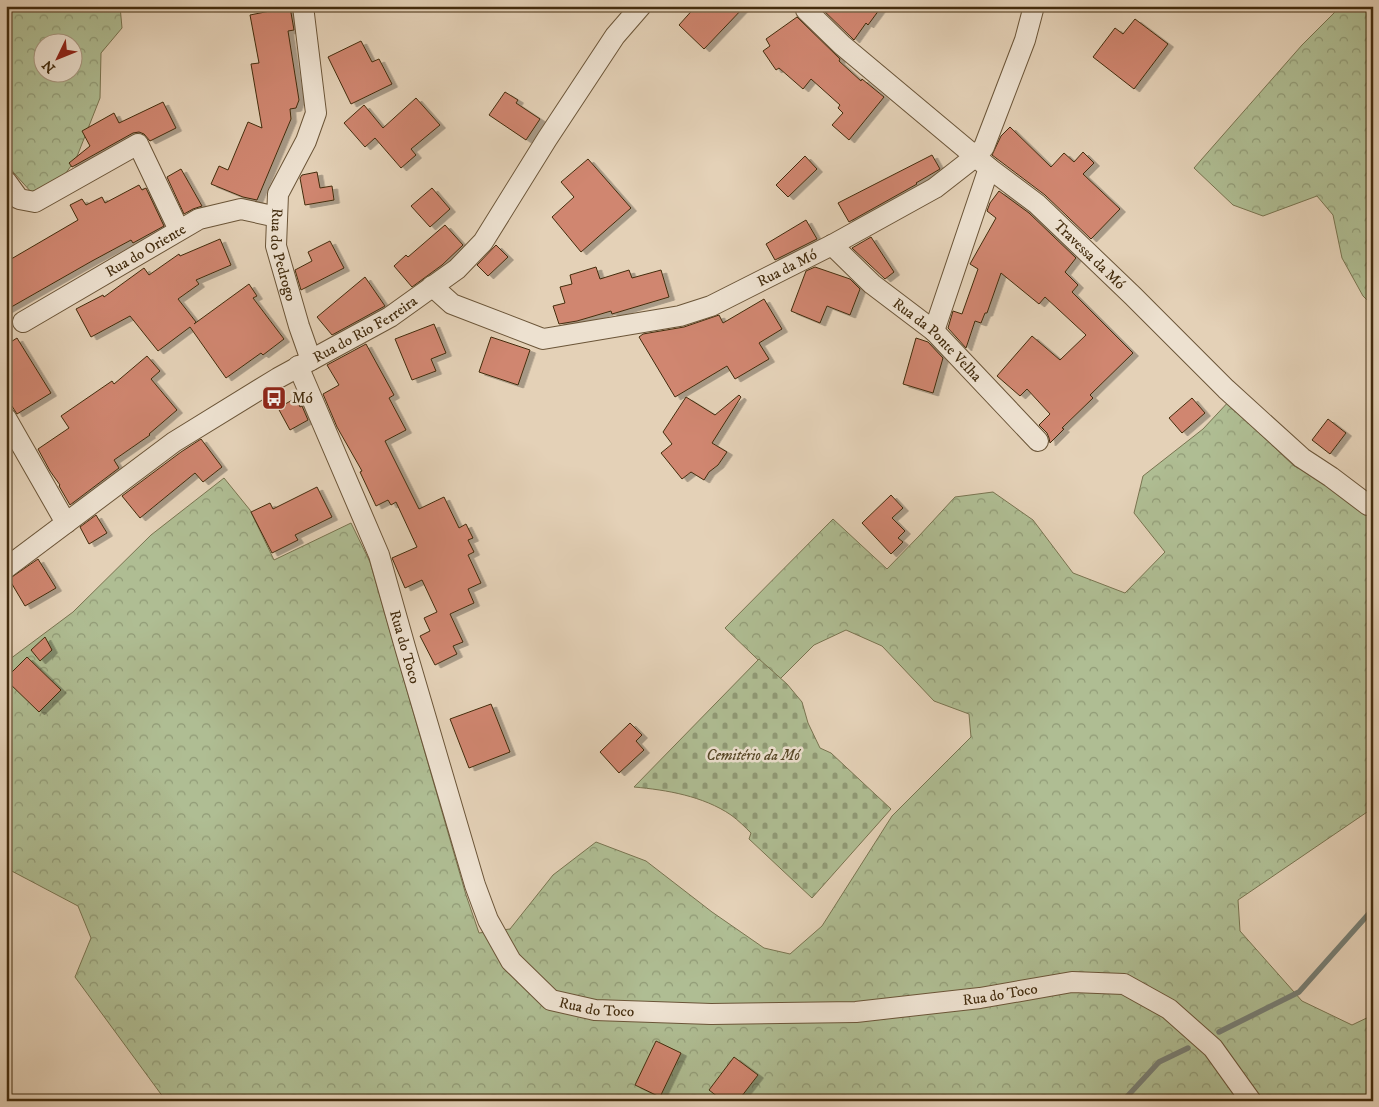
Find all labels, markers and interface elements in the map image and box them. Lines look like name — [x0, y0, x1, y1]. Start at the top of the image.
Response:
north arrow — [32, 32, 82, 82]
text: N — [38, 55, 60, 77]
street label: Rua do Pedrogo — [265, 208, 300, 303]
street label: Travessa da Mó — [1050, 216, 1129, 294]
street label: Rua do Oriente — [102, 220, 189, 282]
street label: Rua da Mó — [754, 245, 820, 291]
street label: Rua do Rio Ferreira — [310, 291, 422, 367]
street label: Rua da Ponte Velha — [889, 294, 986, 386]
bus stop icon: Mó — [261, 385, 287, 411]
place label: Mó — [292, 389, 313, 408]
street label: Rua do Toco — [385, 608, 424, 686]
park label: Cemitério da Mó — [706, 746, 801, 765]
street label: Rua do Toco — [962, 979, 1039, 1010]
street label: Rua do Toco — [557, 993, 634, 1021]

